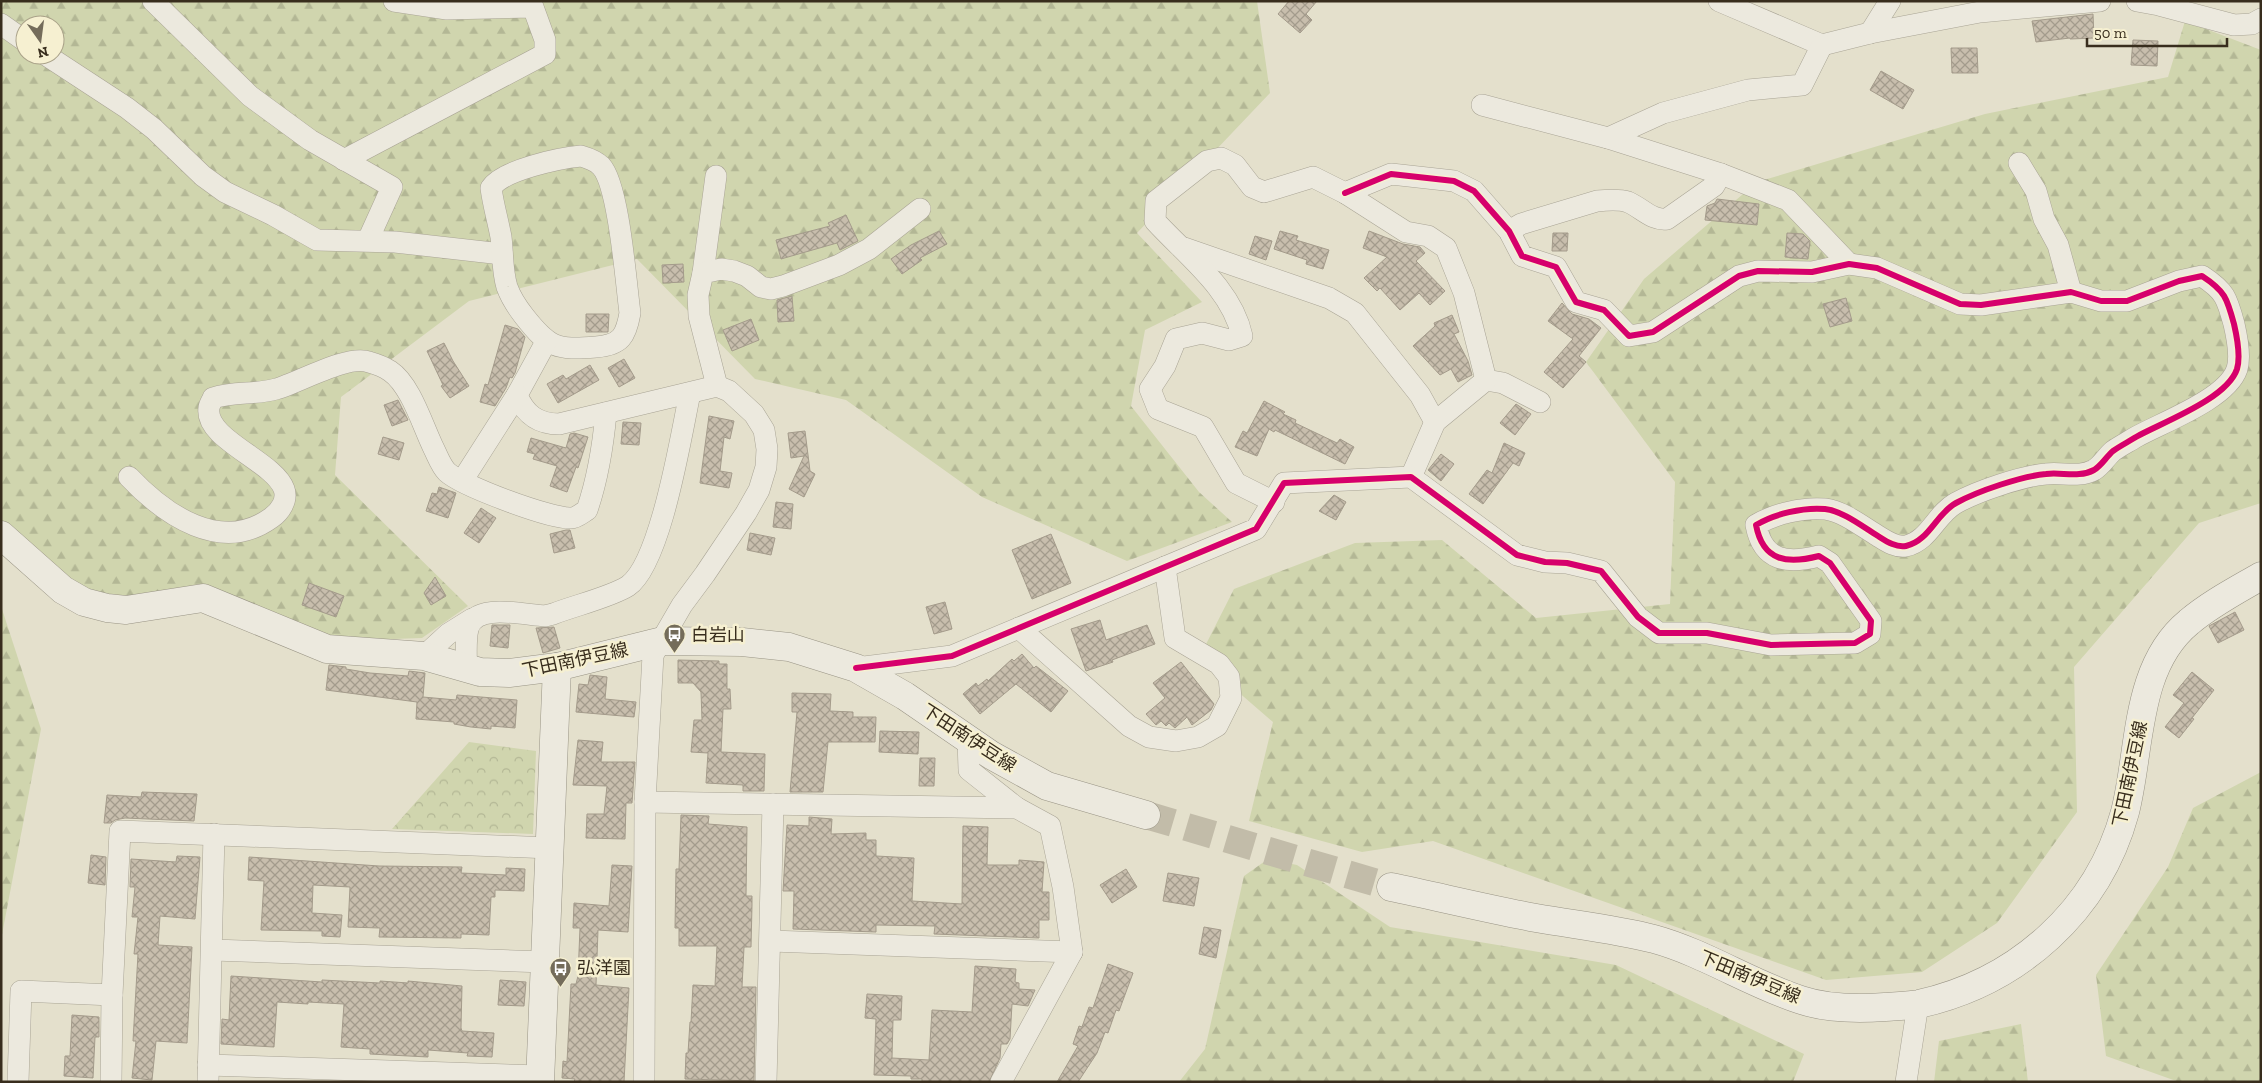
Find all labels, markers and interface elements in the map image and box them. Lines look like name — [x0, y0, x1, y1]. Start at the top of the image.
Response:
north arrow — [15, 15, 65, 65]
scale bar — [2087, 15, 2227, 47]
text: 50 m — [2094, 24, 2127, 42]
text: N — [35, 43, 50, 62]
bus stop icon: 白岩山 — [663, 623, 687, 654]
place label: 白岩山 — [691, 624, 745, 646]
street label: 下田南伊豆線 — [520, 638, 630, 682]
street label: 下田南伊豆線 — [918, 699, 1020, 777]
street label: 下田南伊豆線 — [2108, 719, 2152, 829]
street label: 下田南伊豆線 — [1696, 946, 1804, 1008]
bus stop icon: 弘洋園 — [549, 956, 573, 987]
place label: 弘洋園 — [577, 957, 631, 979]

